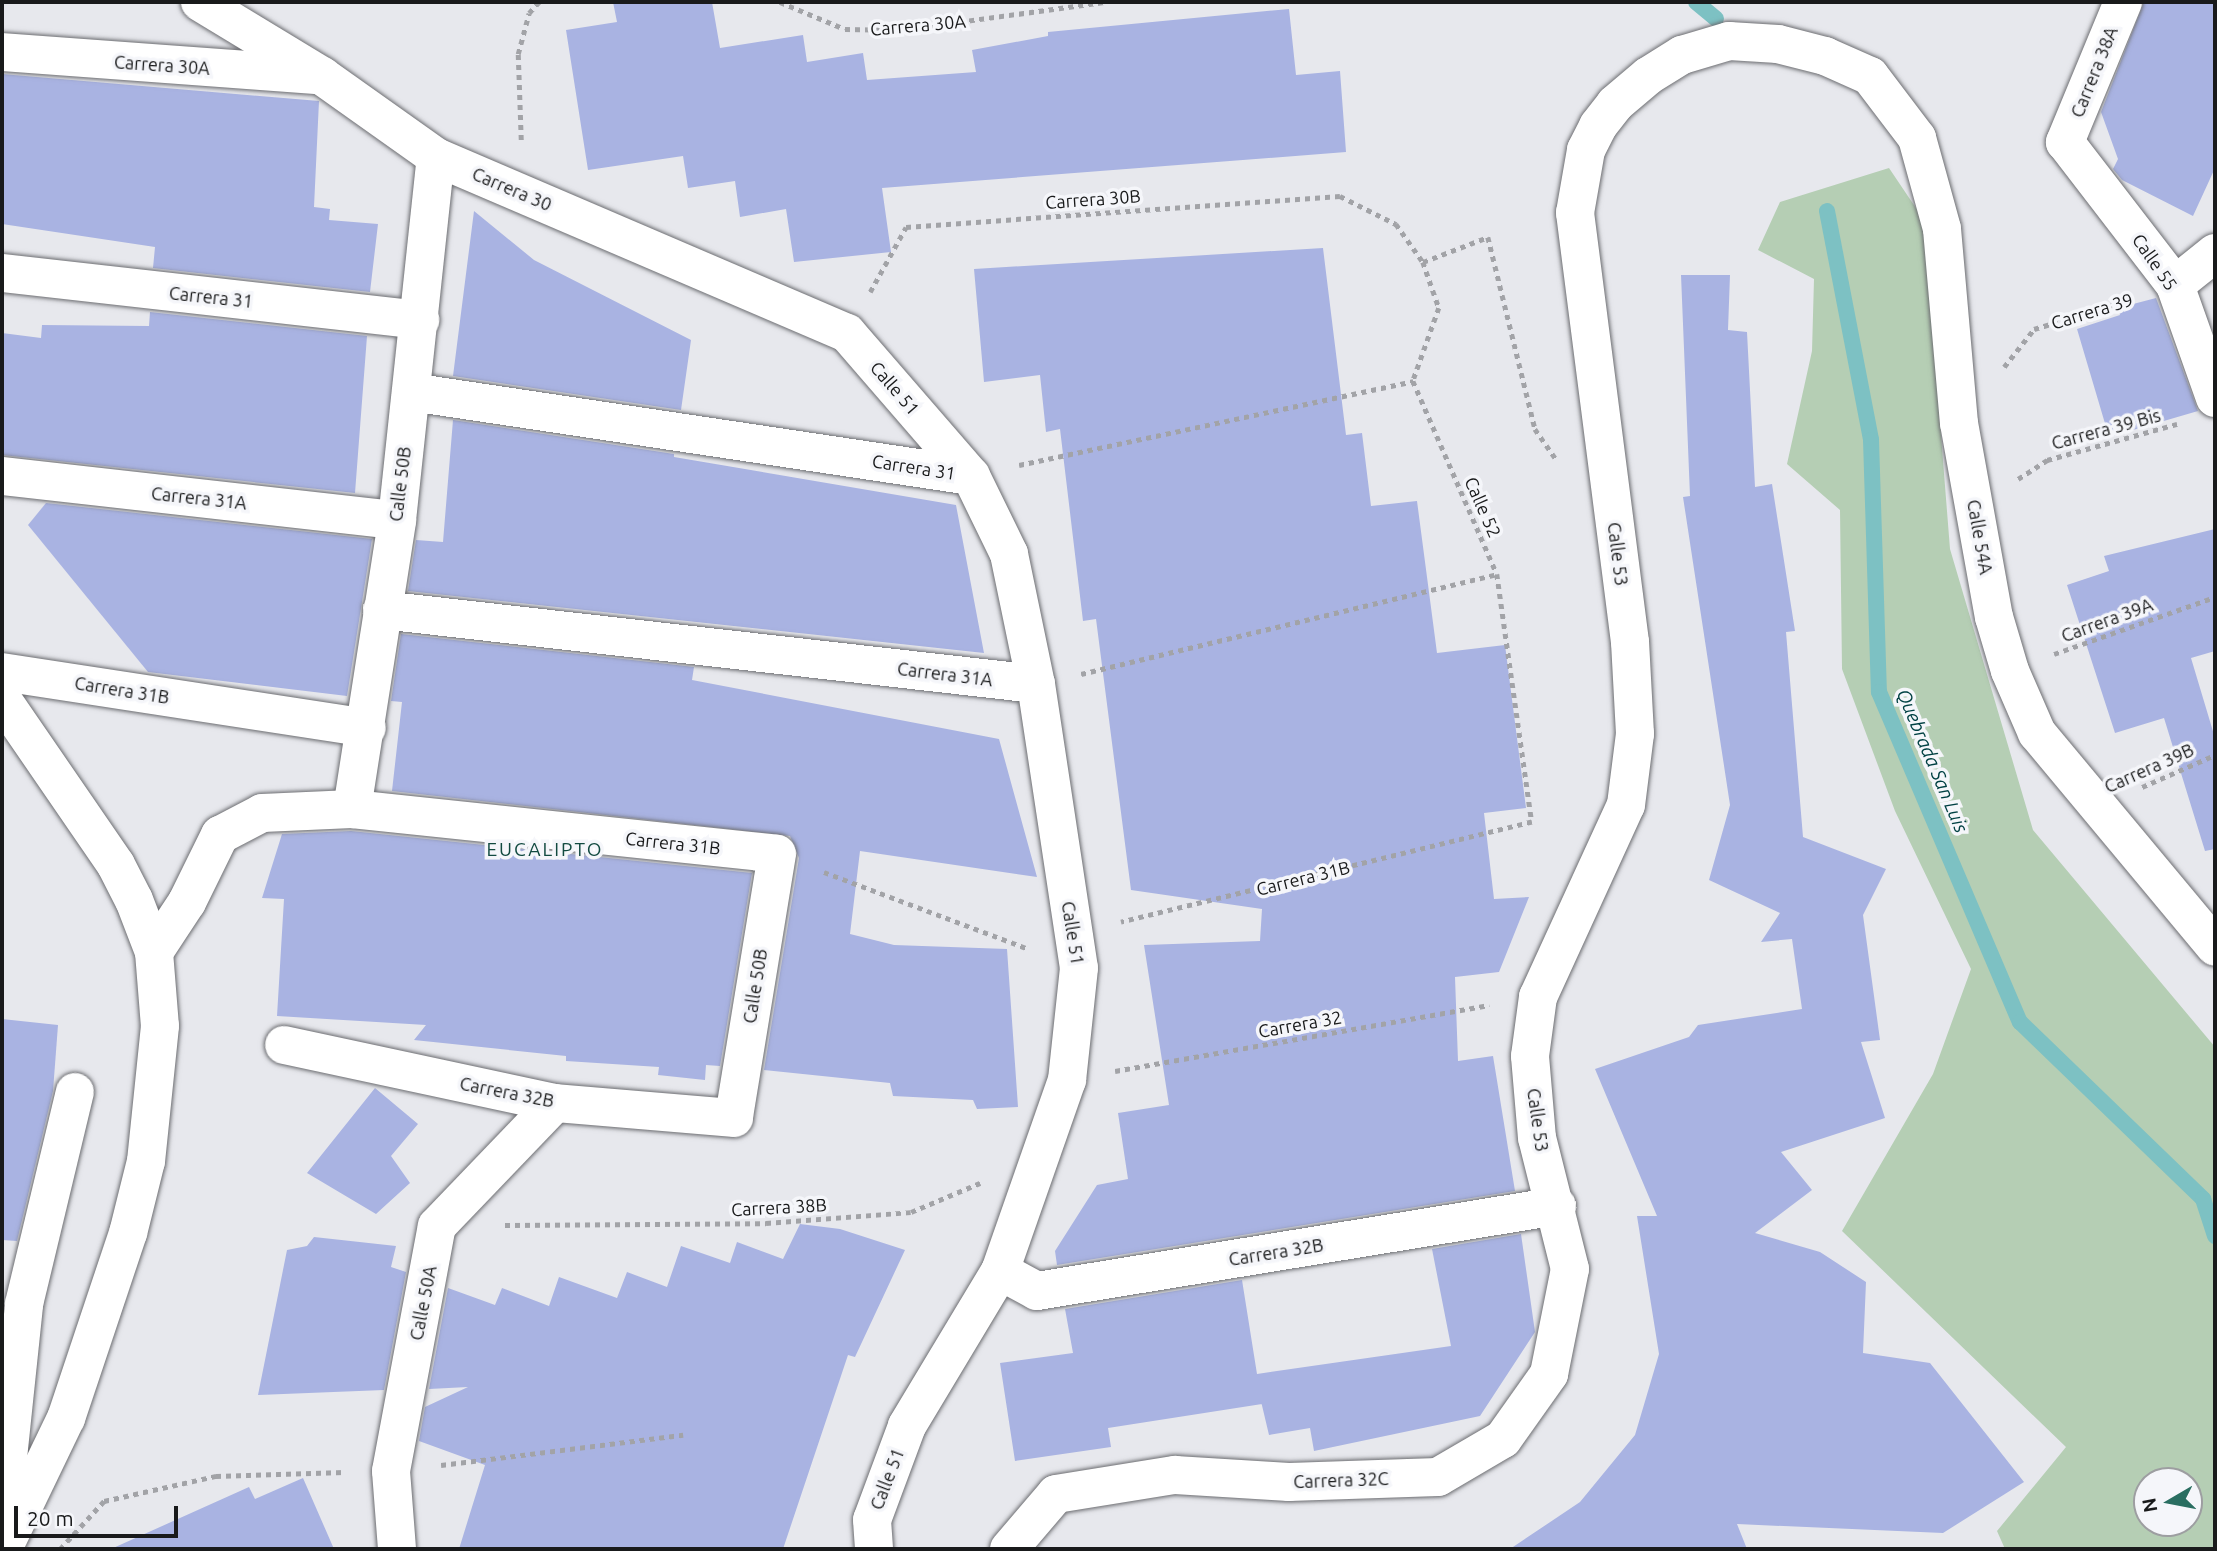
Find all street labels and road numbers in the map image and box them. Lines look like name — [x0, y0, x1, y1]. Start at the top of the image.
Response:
street label: Carrera 30A — [869, 10, 967, 40]
street label: Carrera 38A — [2066, 23, 2122, 121]
street label: Carrera 30A — [113, 51, 211, 79]
street label: Carrera 30 — [469, 163, 555, 215]
street label: Carrera 30B — [1044, 185, 1142, 213]
street label: Calle 55 — [2128, 230, 2182, 294]
street label: Carrera 31 — [168, 282, 254, 312]
street label: Carrera 39 — [2049, 288, 2135, 334]
street label: Calle 51 — [866, 357, 924, 419]
street label: Carrera 39 Bis — [2049, 404, 2163, 454]
street label: Calle 50B — [385, 445, 415, 523]
street label: Carrera 31 — [871, 450, 957, 484]
street label: Calle 52 — [1460, 473, 1506, 541]
street label: Carrera 31A — [150, 482, 248, 514]
street label: Calle 54A — [1963, 498, 1997, 576]
street label: Calle 53 — [1603, 521, 1633, 587]
street label: Carrera 39A — [2058, 593, 2156, 647]
street label: Carrera 31A — [896, 657, 994, 691]
street label: Carrera 31B — [73, 672, 171, 708]
street label: Carrera 39B — [2101, 739, 2197, 797]
street label: Carrera 31B — [624, 827, 722, 859]
street label: Carrera 31B — [1254, 856, 1352, 900]
street label: Calle 51 — [1057, 900, 1089, 966]
street label: Calle 50B — [738, 947, 772, 1025]
street label: Carrera 32 — [1257, 1006, 1343, 1042]
street label: Carrera 32B — [458, 1072, 556, 1112]
street label: Calle 53 — [1523, 1087, 1553, 1153]
street label: Carrera 38B — [731, 1194, 827, 1220]
street label: Carrera 32B — [1227, 1234, 1325, 1270]
street label: Calle 50A — [405, 1264, 441, 1342]
street label: Calle 51 — [865, 1445, 909, 1513]
street label: Carrera 32C — [1293, 1468, 1389, 1492]

